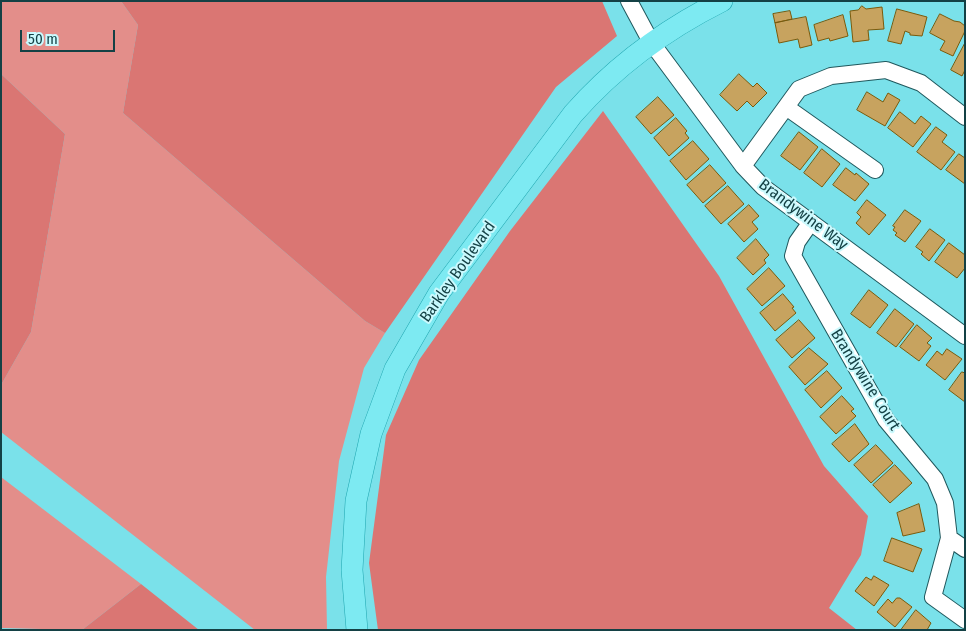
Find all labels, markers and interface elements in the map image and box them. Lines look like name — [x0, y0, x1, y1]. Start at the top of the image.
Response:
scale bar — [22, 20, 118, 52]
text: 50 m — [28, 30, 58, 48]
street label: Brandywine Way — [755, 175, 851, 255]
street label: Barkley Boulevard — [416, 218, 500, 326]
street label: Brandywine Court — [826, 326, 904, 434]

